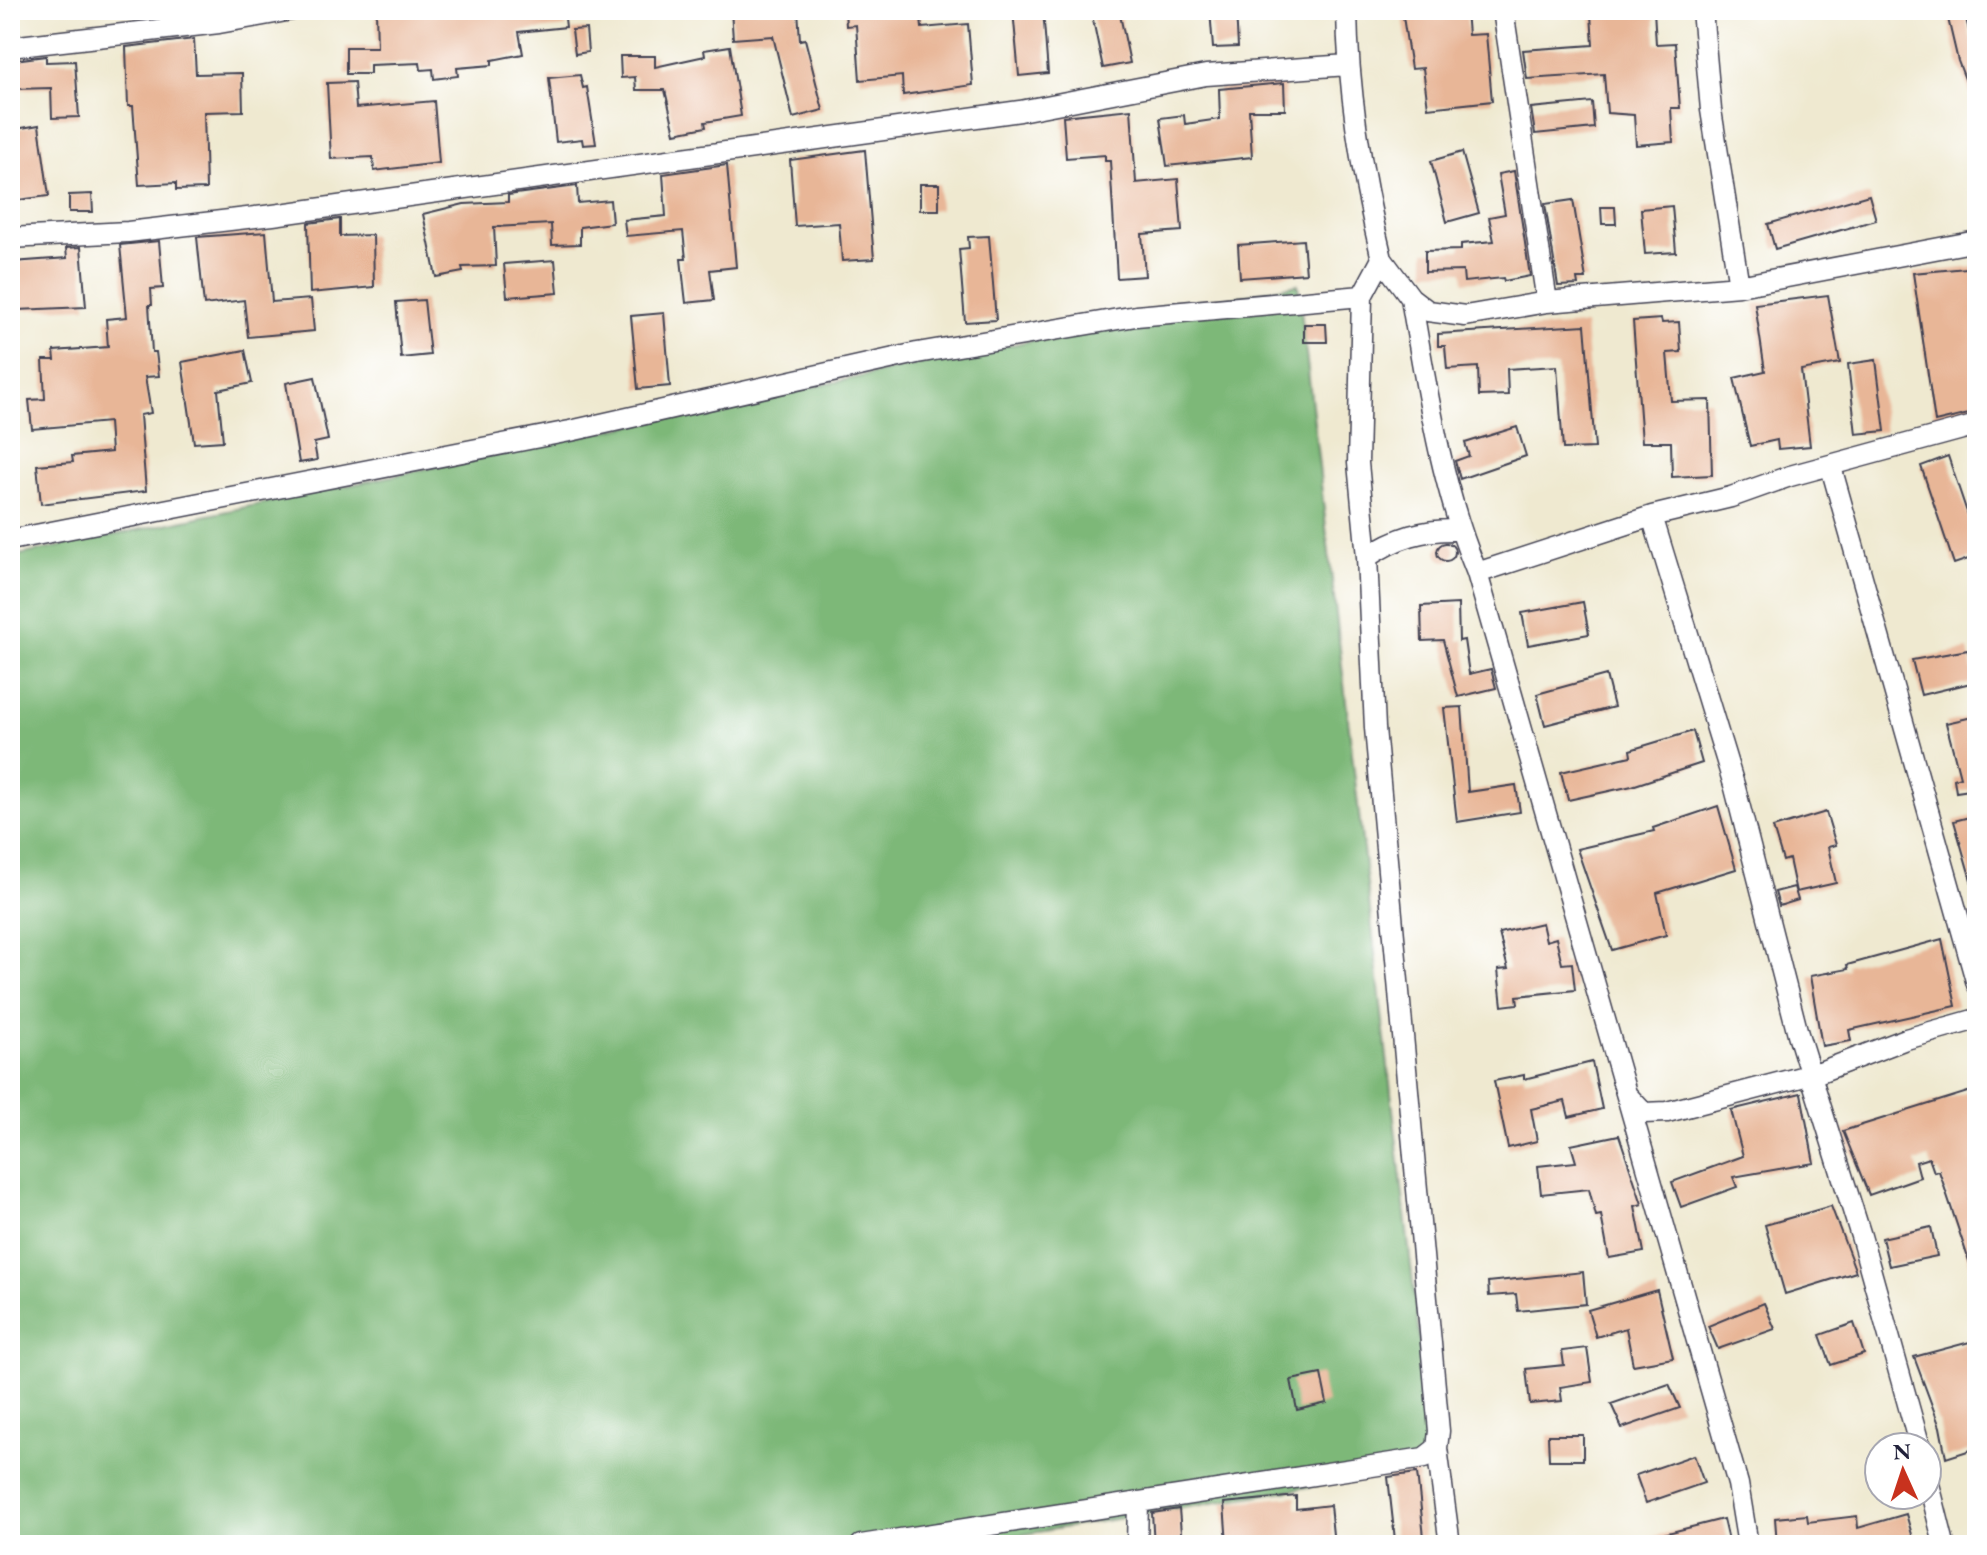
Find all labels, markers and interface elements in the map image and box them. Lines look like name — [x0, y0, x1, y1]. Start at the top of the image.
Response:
north arrow — [1863, 1431, 1943, 1511]
text: N — [1892, 1437, 1912, 1466]

